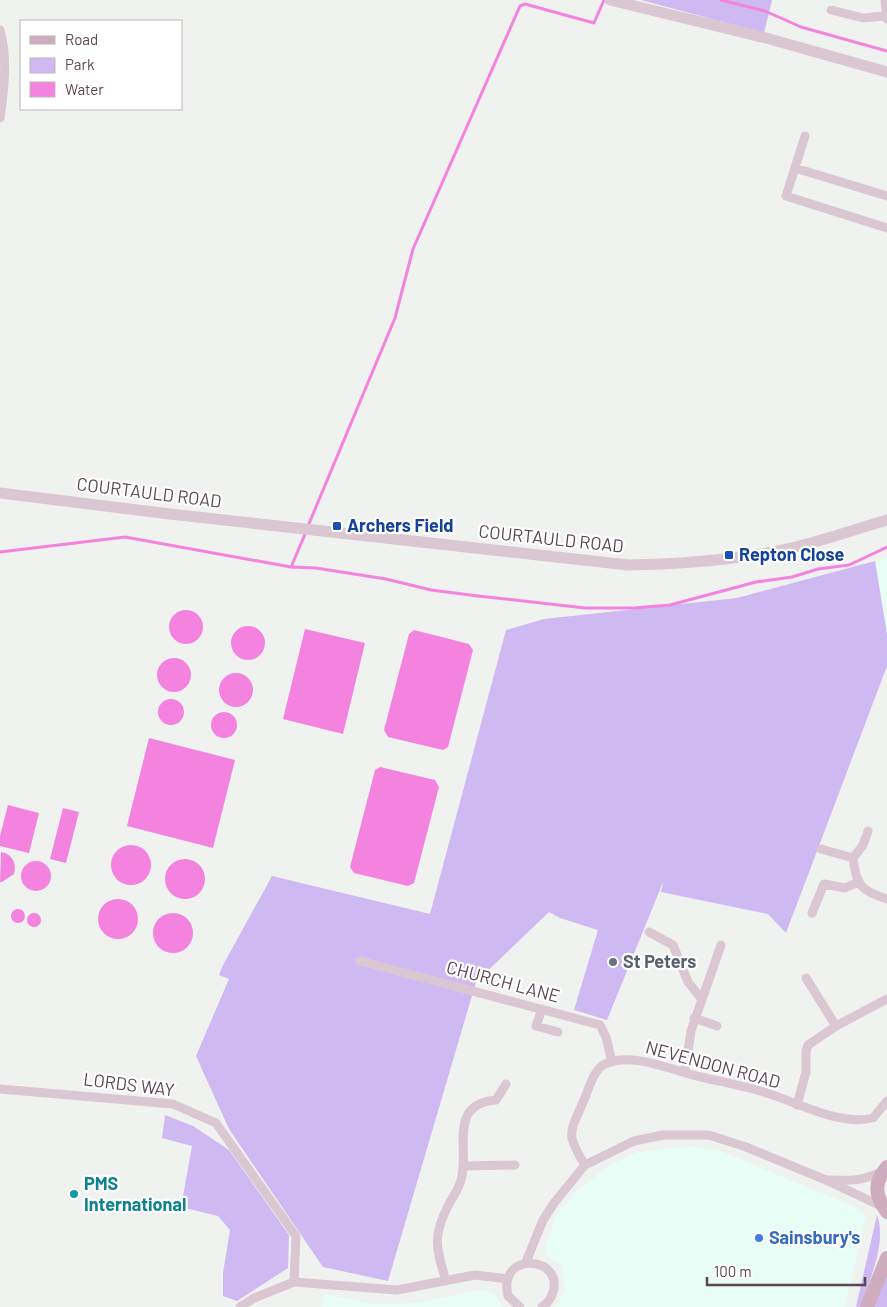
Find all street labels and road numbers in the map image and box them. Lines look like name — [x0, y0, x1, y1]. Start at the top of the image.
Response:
street label: COURTAULD ROAD — [75, 472, 223, 512]
street label: COURTAULD ROAD — [478, 519, 625, 557]
street label: CHURCH LANE — [444, 955, 562, 1007]
street label: NEVENDON ROAD — [644, 1035, 783, 1093]
street label: LORDS WAY — [82, 1068, 176, 1101]

